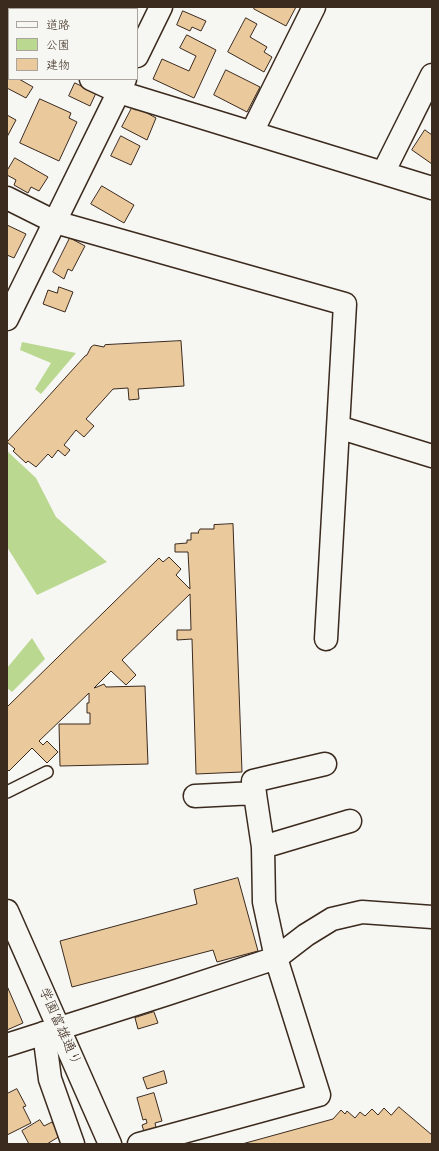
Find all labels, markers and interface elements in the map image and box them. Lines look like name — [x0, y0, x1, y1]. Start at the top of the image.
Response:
legend — [8, 8, 138, 80]
text: 道路 — [46, 18, 70, 34]
text: 公園 — [46, 38, 70, 54]
text: 建物 — [46, 58, 70, 74]
street label: 学園富雄通り — [34, 985, 84, 1069]

